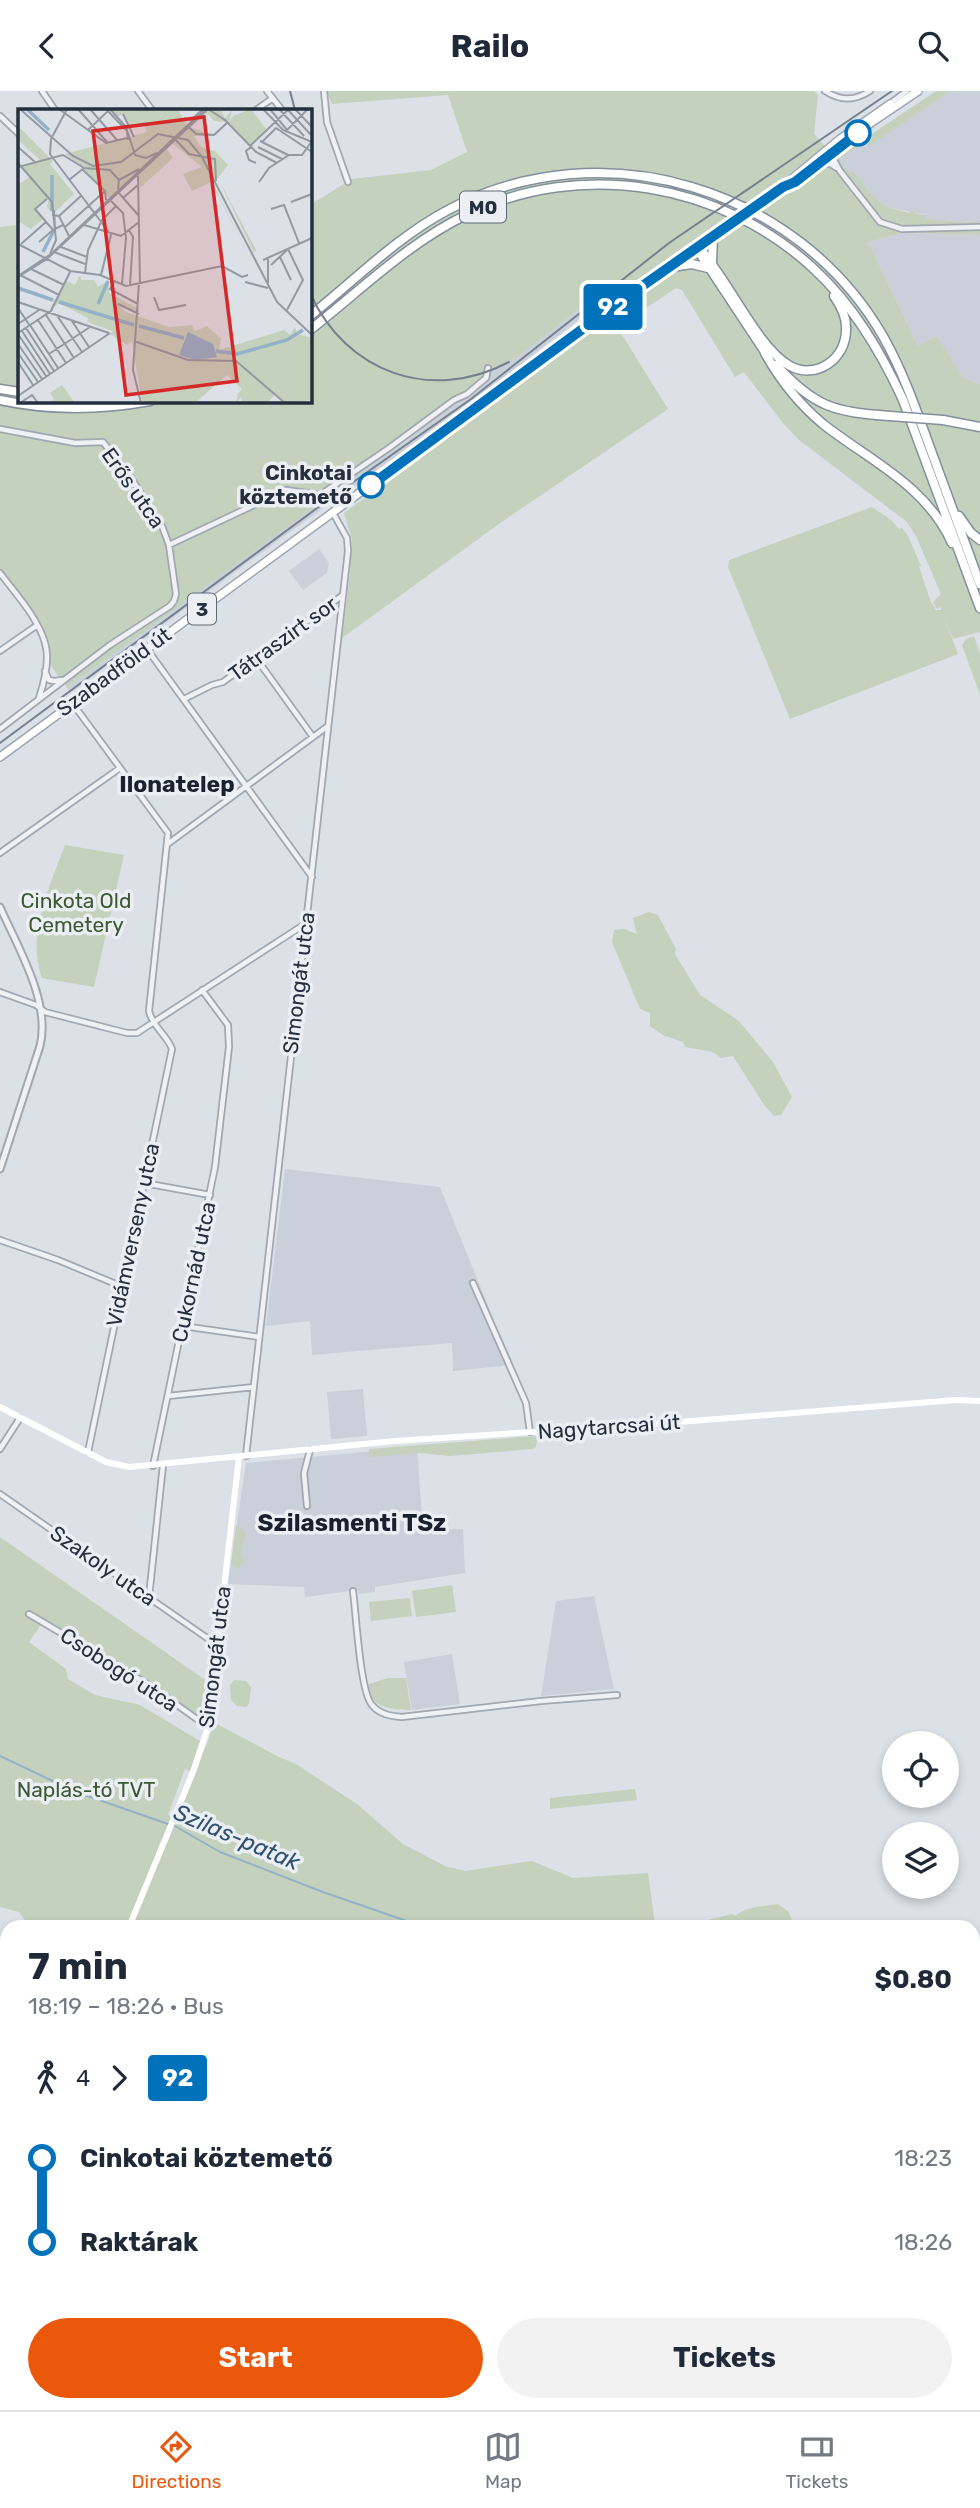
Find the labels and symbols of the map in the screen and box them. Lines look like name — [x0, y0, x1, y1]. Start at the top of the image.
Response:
inset map — [18, 109, 312, 403]
unlabelled marker — [845, 120, 871, 146]
road number: M0 — [460, 191, 506, 223]
line badge: 92 — [582, 284, 644, 330]
street label: Erős utca — [97, 443, 170, 533]
place label: Cinkotai köztemető — [239, 460, 352, 509]
marker: Cinkotai köztemető — [358, 472, 384, 498]
street label: Tátraszirt sor — [224, 591, 342, 686]
road number: 3 — [188, 594, 216, 625]
street label: Szabadföld út — [52, 622, 176, 722]
district label: Ilonatelep — [119, 770, 235, 798]
park label: Cinkota Old Cemetery — [21, 888, 131, 937]
street label: Simongát utca — [277, 910, 320, 1055]
street label: Vidámverseny utca — [101, 1141, 164, 1329]
street label: Cukornád utca — [166, 1199, 221, 1344]
street label: Nagytarcsai út — [537, 1409, 681, 1444]
district label: Szilasmenti TSz — [258, 1509, 446, 1537]
street label: Szakoly utca — [46, 1520, 161, 1611]
street label: Simongát utca — [193, 1584, 236, 1729]
street label: Csobogó utca — [56, 1622, 183, 1717]
park label: Naplás-tó TVT — [17, 1777, 155, 1802]
water label: Szilas-patak — [170, 1798, 305, 1877]

